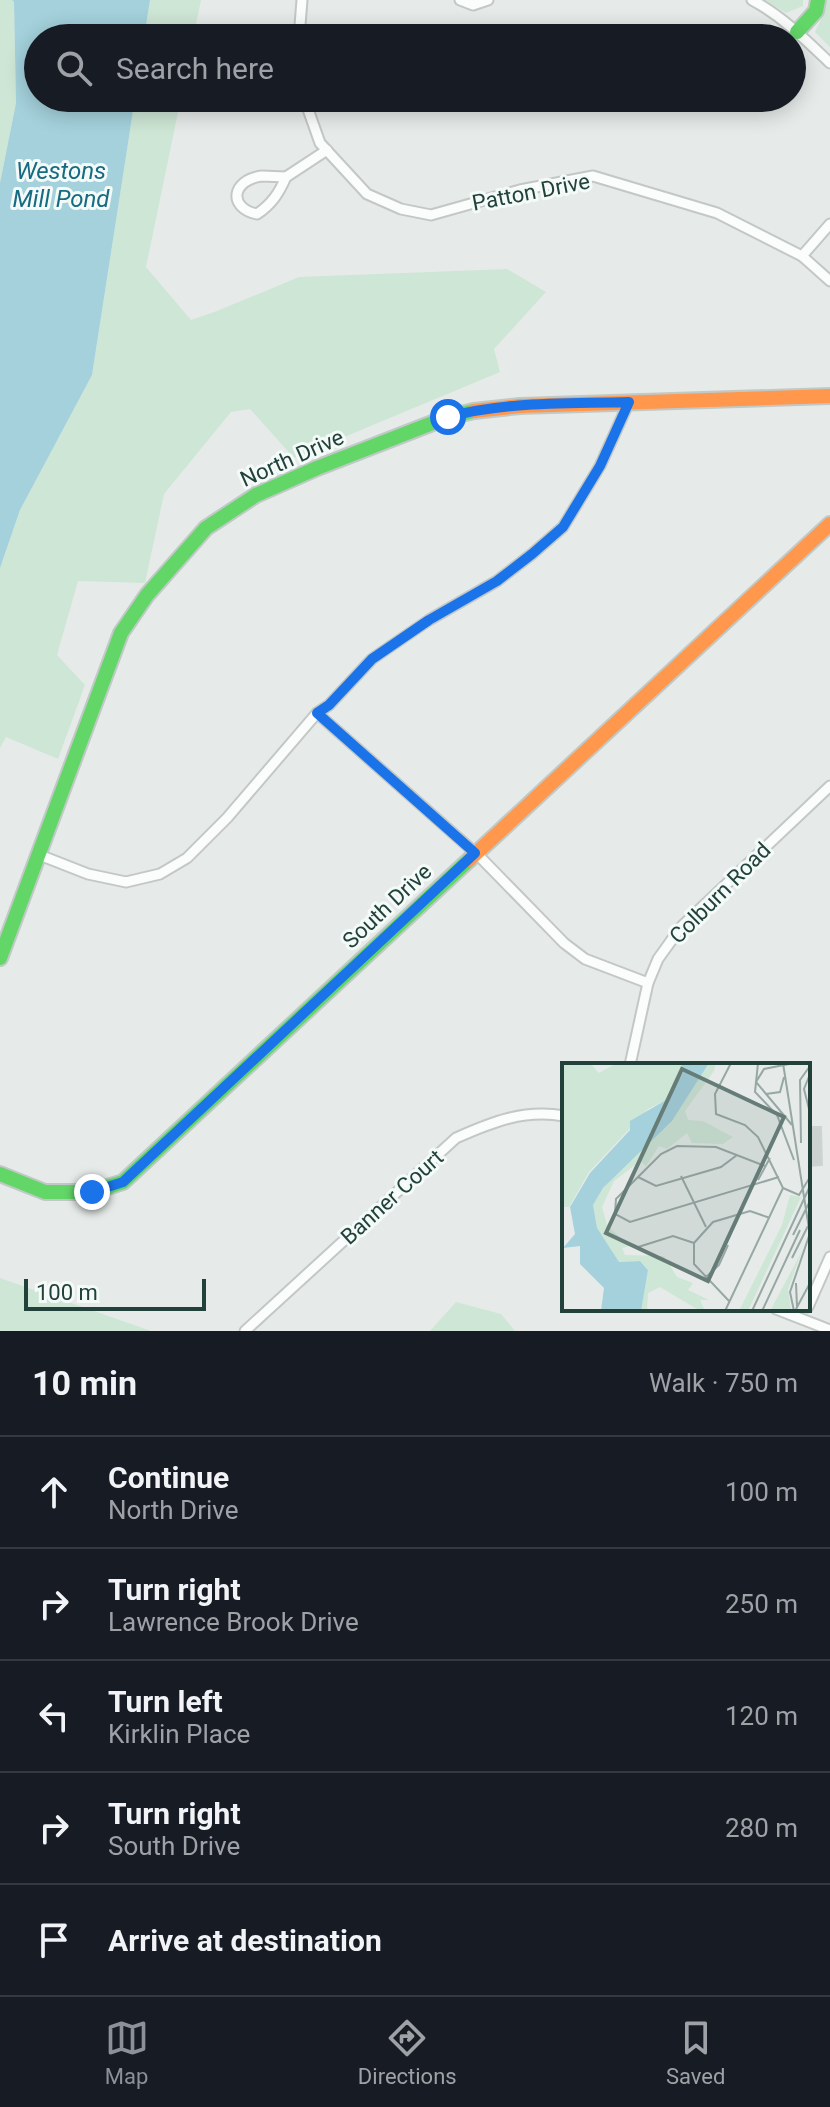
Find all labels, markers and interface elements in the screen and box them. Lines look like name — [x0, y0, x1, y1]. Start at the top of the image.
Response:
search box — [24, 24, 806, 112]
icon: search — [52, 46, 96, 90]
text: Search here — [116, 51, 274, 86]
water label: Westons Mill Pond — [13, 157, 110, 213]
street label: Patton Drive — [470, 168, 592, 216]
route start — [430, 399, 466, 435]
street label: North Drive — [236, 424, 348, 492]
street label: Colburn Road — [664, 837, 776, 949]
street label: South Drive — [338, 859, 436, 953]
inset map — [562, 1063, 810, 1311]
street label: Banner Court — [336, 1145, 448, 1249]
route end — [74, 1174, 110, 1210]
scale bar — [24, 1275, 206, 1311]
text: 100 m — [36, 1280, 98, 1305]
text: 10 min — [32, 1363, 137, 1403]
text: Walk · 750 m — [649, 1368, 798, 1398]
text: Continue — [108, 1460, 229, 1495]
icon: ahead — [32, 1470, 76, 1514]
text: 100 m — [725, 1477, 798, 1507]
text: North Drive — [108, 1495, 239, 1525]
text: Turn right — [108, 1572, 241, 1607]
icon: right — [32, 1582, 76, 1626]
text: 250 m — [725, 1589, 798, 1619]
text: Lawrence Brook Drive — [108, 1607, 359, 1637]
text: Turn left — [108, 1684, 223, 1719]
icon: left — [32, 1694, 76, 1738]
text: 120 m — [725, 1701, 798, 1731]
text: Kirklin Place — [108, 1719, 250, 1749]
text: Turn right — [108, 1796, 241, 1831]
icon: right — [32, 1806, 76, 1850]
text: 280 m — [725, 1813, 798, 1843]
text: South Drive — [108, 1831, 240, 1861]
icon: arrive — [32, 1918, 76, 1962]
text: Arrive at destination — [108, 1923, 382, 1958]
tab: Map — [105, 2016, 149, 2089]
tab: Directions — [358, 2016, 457, 2089]
tab: Saved — [666, 2016, 725, 2089]

